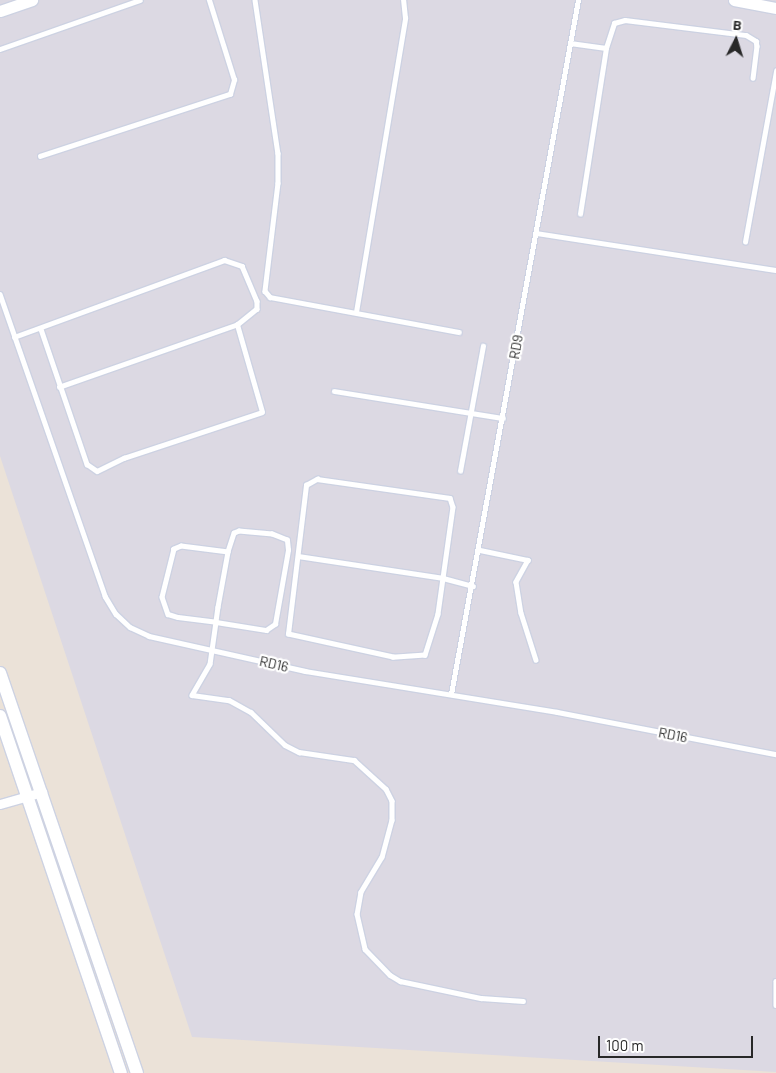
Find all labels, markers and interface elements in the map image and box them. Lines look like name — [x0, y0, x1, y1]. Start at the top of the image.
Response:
north arrow — [711, 15, 761, 65]
text: B — [732, 16, 742, 33]
street label: RD9 — [506, 333, 526, 361]
street label: RD16 — [258, 653, 290, 675]
street label: RD16 — [657, 724, 689, 746]
scale bar — [601, 1026, 756, 1058]
text: 100 m — [606, 1036, 644, 1054]

